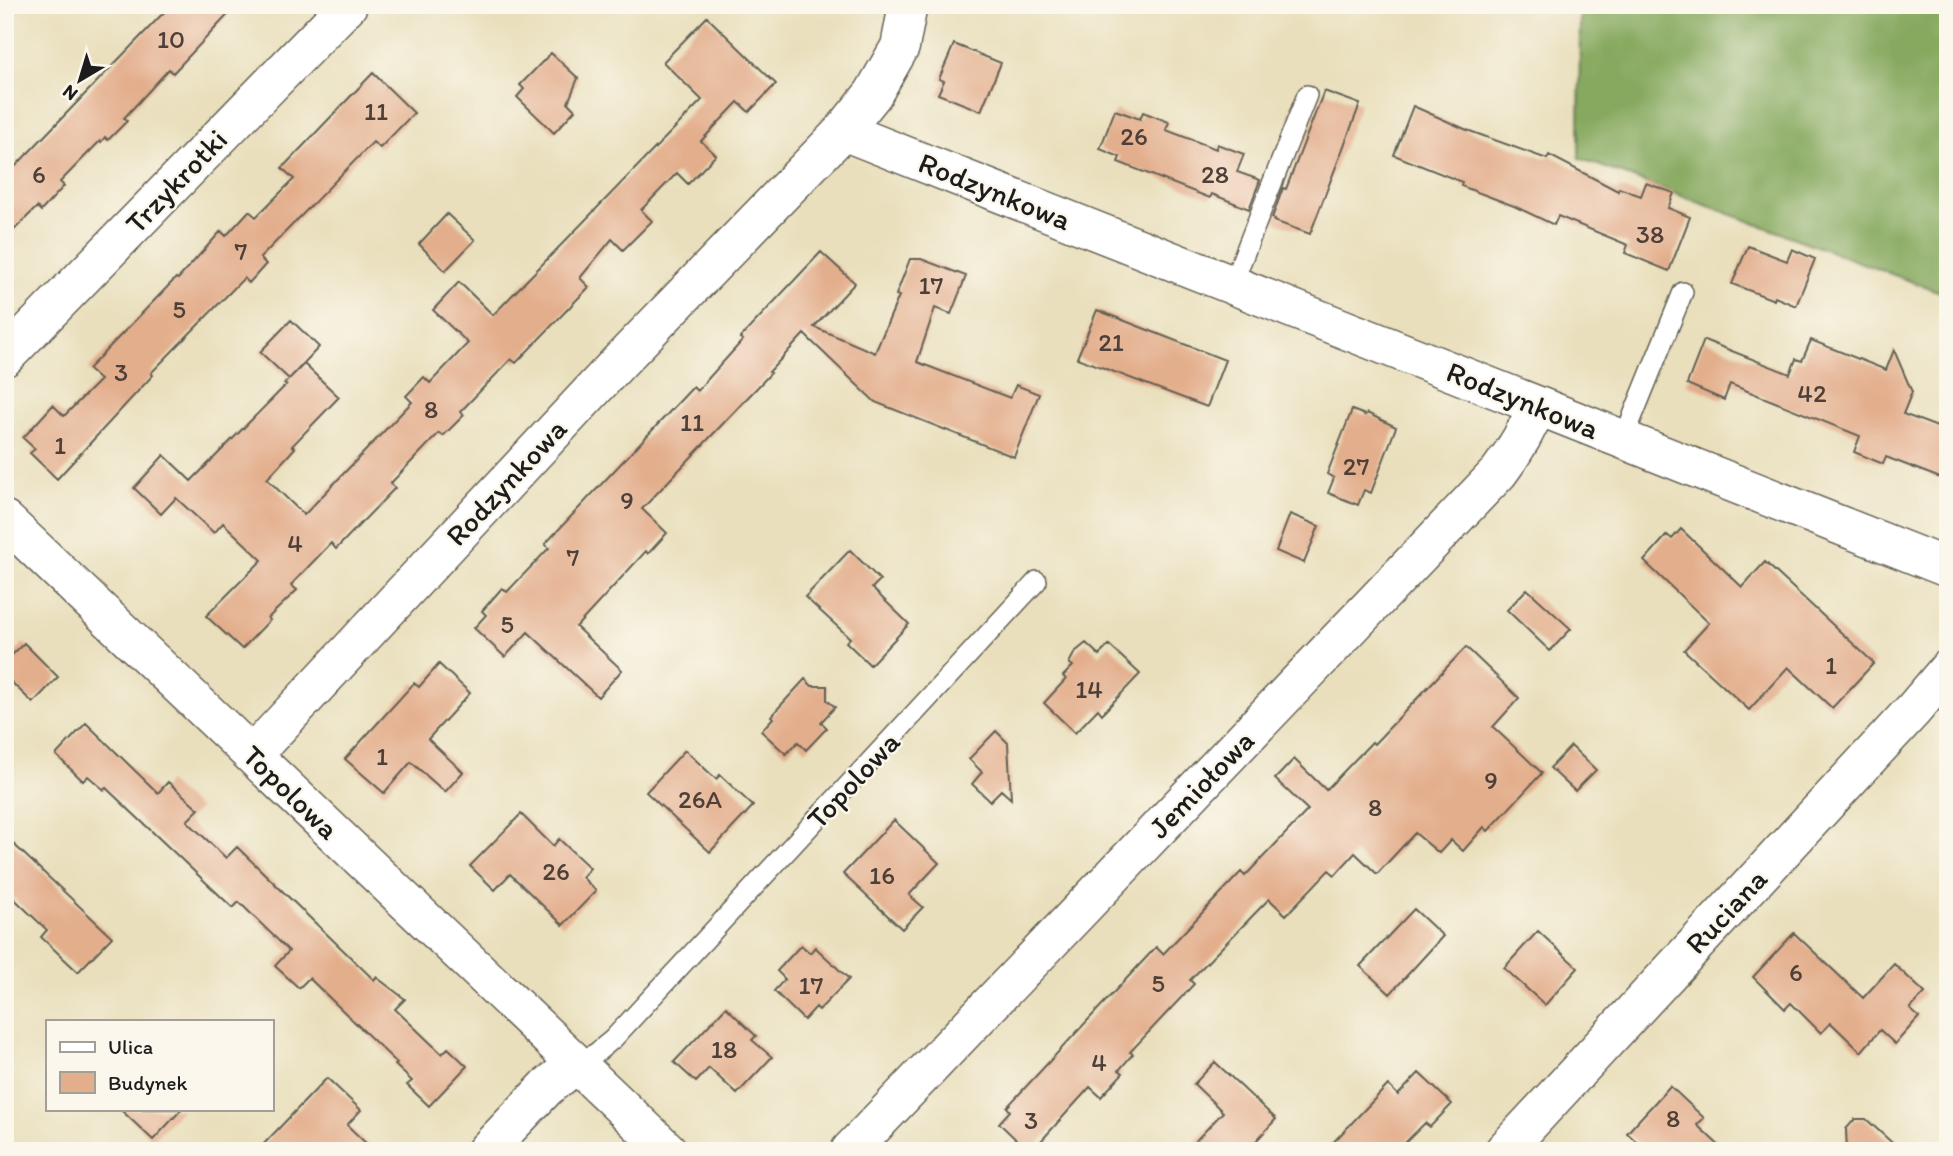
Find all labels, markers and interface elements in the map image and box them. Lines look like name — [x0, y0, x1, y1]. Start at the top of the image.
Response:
house number: 10 — [157, 23, 185, 55]
north arrow — [46, 46, 116, 116]
text: N — [58, 80, 82, 106]
house number: 11 — [364, 95, 388, 127]
house number: 26 — [1120, 120, 1148, 152]
street label: Trzykrotki — [117, 121, 235, 241]
street label: Rodzynkowa — [913, 144, 1077, 239]
house number: 6 — [32, 158, 46, 190]
house number: 28 — [1201, 158, 1229, 190]
house number: 38 — [1636, 218, 1664, 250]
house number: 7 — [235, 235, 248, 267]
house number: 17 — [919, 269, 944, 301]
house number: 5 — [172, 293, 186, 325]
house number: 21 — [1098, 326, 1124, 358]
street label: Rodzynkowa — [1441, 353, 1605, 448]
house number: 3 — [114, 356, 128, 388]
house number: 42 — [1797, 377, 1827, 409]
house number: 8 — [424, 393, 438, 425]
house number: 11 — [680, 406, 704, 438]
street label: Rodzynkowa — [437, 410, 575, 554]
house number: 1 — [54, 429, 66, 461]
house number: 27 — [1343, 450, 1369, 482]
house number: 9 — [620, 484, 634, 516]
house number: 4 — [287, 527, 303, 559]
house number: 7 — [567, 541, 580, 573]
house number: 5 — [500, 608, 514, 640]
house number: 1 — [1825, 649, 1837, 681]
house number: 14 — [1075, 673, 1103, 705]
street label: Jemiołowa — [1140, 722, 1262, 846]
street label: Topolowa — [799, 723, 908, 837]
street label: Topolowa — [235, 737, 347, 847]
house number: 1 — [376, 740, 388, 772]
house number: 9 — [1484, 764, 1498, 796]
house number: 26A — [678, 783, 722, 815]
house number: 8 — [1368, 791, 1382, 823]
house number: 26 — [542, 855, 570, 887]
house number: 16 — [869, 859, 895, 891]
street label: Ruciana — [1677, 860, 1775, 962]
house number: 6 — [1789, 956, 1803, 988]
house number: 5 — [1151, 967, 1165, 999]
house number: 17 — [799, 969, 824, 1001]
legend — [46, 1020, 273, 1110]
house number: 18 — [711, 1033, 737, 1065]
text: Ulica — [108, 1034, 153, 1059]
house number: 4 — [1091, 1046, 1107, 1078]
text: Budynek — [108, 1070, 188, 1095]
house number: 8 — [1666, 1102, 1680, 1134]
house number: 3 — [1024, 1104, 1038, 1136]

